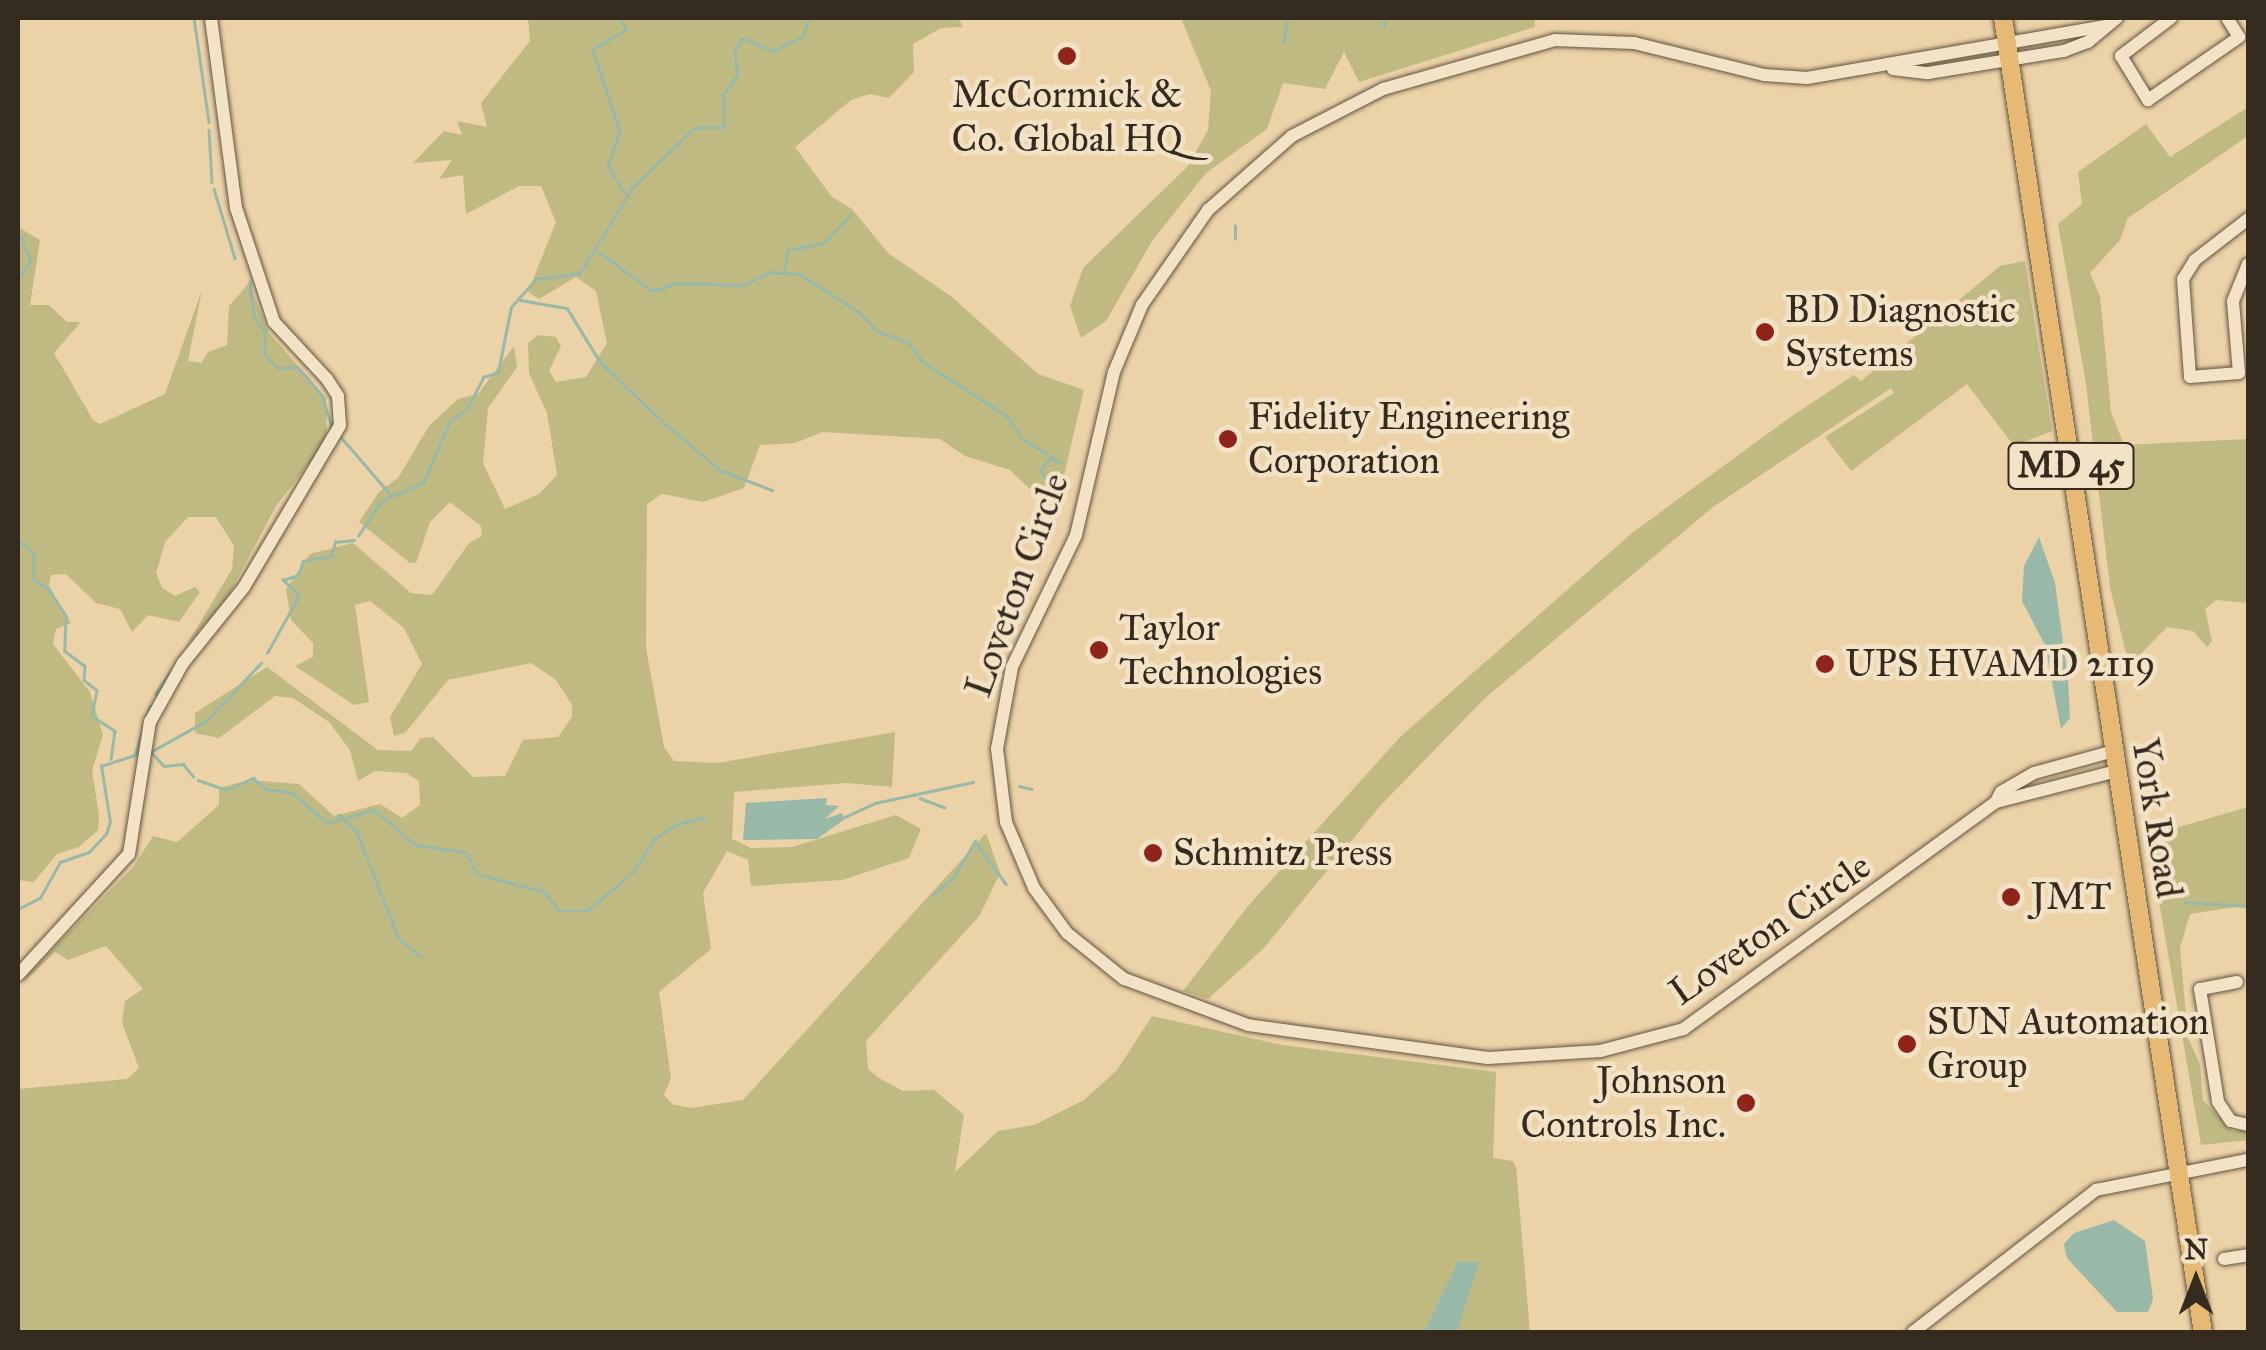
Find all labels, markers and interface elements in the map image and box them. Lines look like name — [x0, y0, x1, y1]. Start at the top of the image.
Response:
marker: McCormick & Co. Global HQ — [1056, 45, 1078, 67]
place label: McCormick & Co. Global HQ — [951, 72, 1183, 162]
place label: BD Diagnostic Systems — [1785, 287, 2016, 376]
marker: BD Diagnostic Systems — [1754, 321, 1776, 343]
place label: Fidelity Engineering Corporation — [1248, 394, 1569, 484]
marker: Fidelity Engineering Corporation — [1217, 428, 1239, 450]
road number: MD 45 — [2006, 436, 2136, 496]
street label: Loveton Circle — [955, 467, 1079, 703]
place label: Taylor Technologies — [1119, 605, 1322, 694]
marker: Taylor Technologies — [1088, 639, 1110, 661]
place label: UPS HVAMD 2119 — [1845, 641, 2156, 687]
marker: UPS HVAMD 2119 — [1814, 653, 1836, 675]
street label: York Road — [2122, 735, 2192, 901]
place label: Schmitz Press — [1173, 830, 1392, 876]
marker: Schmitz Press — [1142, 842, 1164, 864]
street label: Loveton Circle — [1661, 843, 1879, 1015]
place label: JMT — [2031, 874, 2112, 920]
marker: JMT — [2000, 886, 2022, 908]
place label: SUN Automation Group — [1927, 999, 2209, 1088]
marker: SUN Automation Group — [1896, 1033, 1918, 1055]
place label: Johnson Controls Inc. — [1520, 1058, 1726, 1148]
marker: Johnson Controls Inc. — [1735, 1092, 1757, 1114]
north arrow — [2146, 1230, 2246, 1330]
text: N — [2184, 1232, 2208, 1267]

